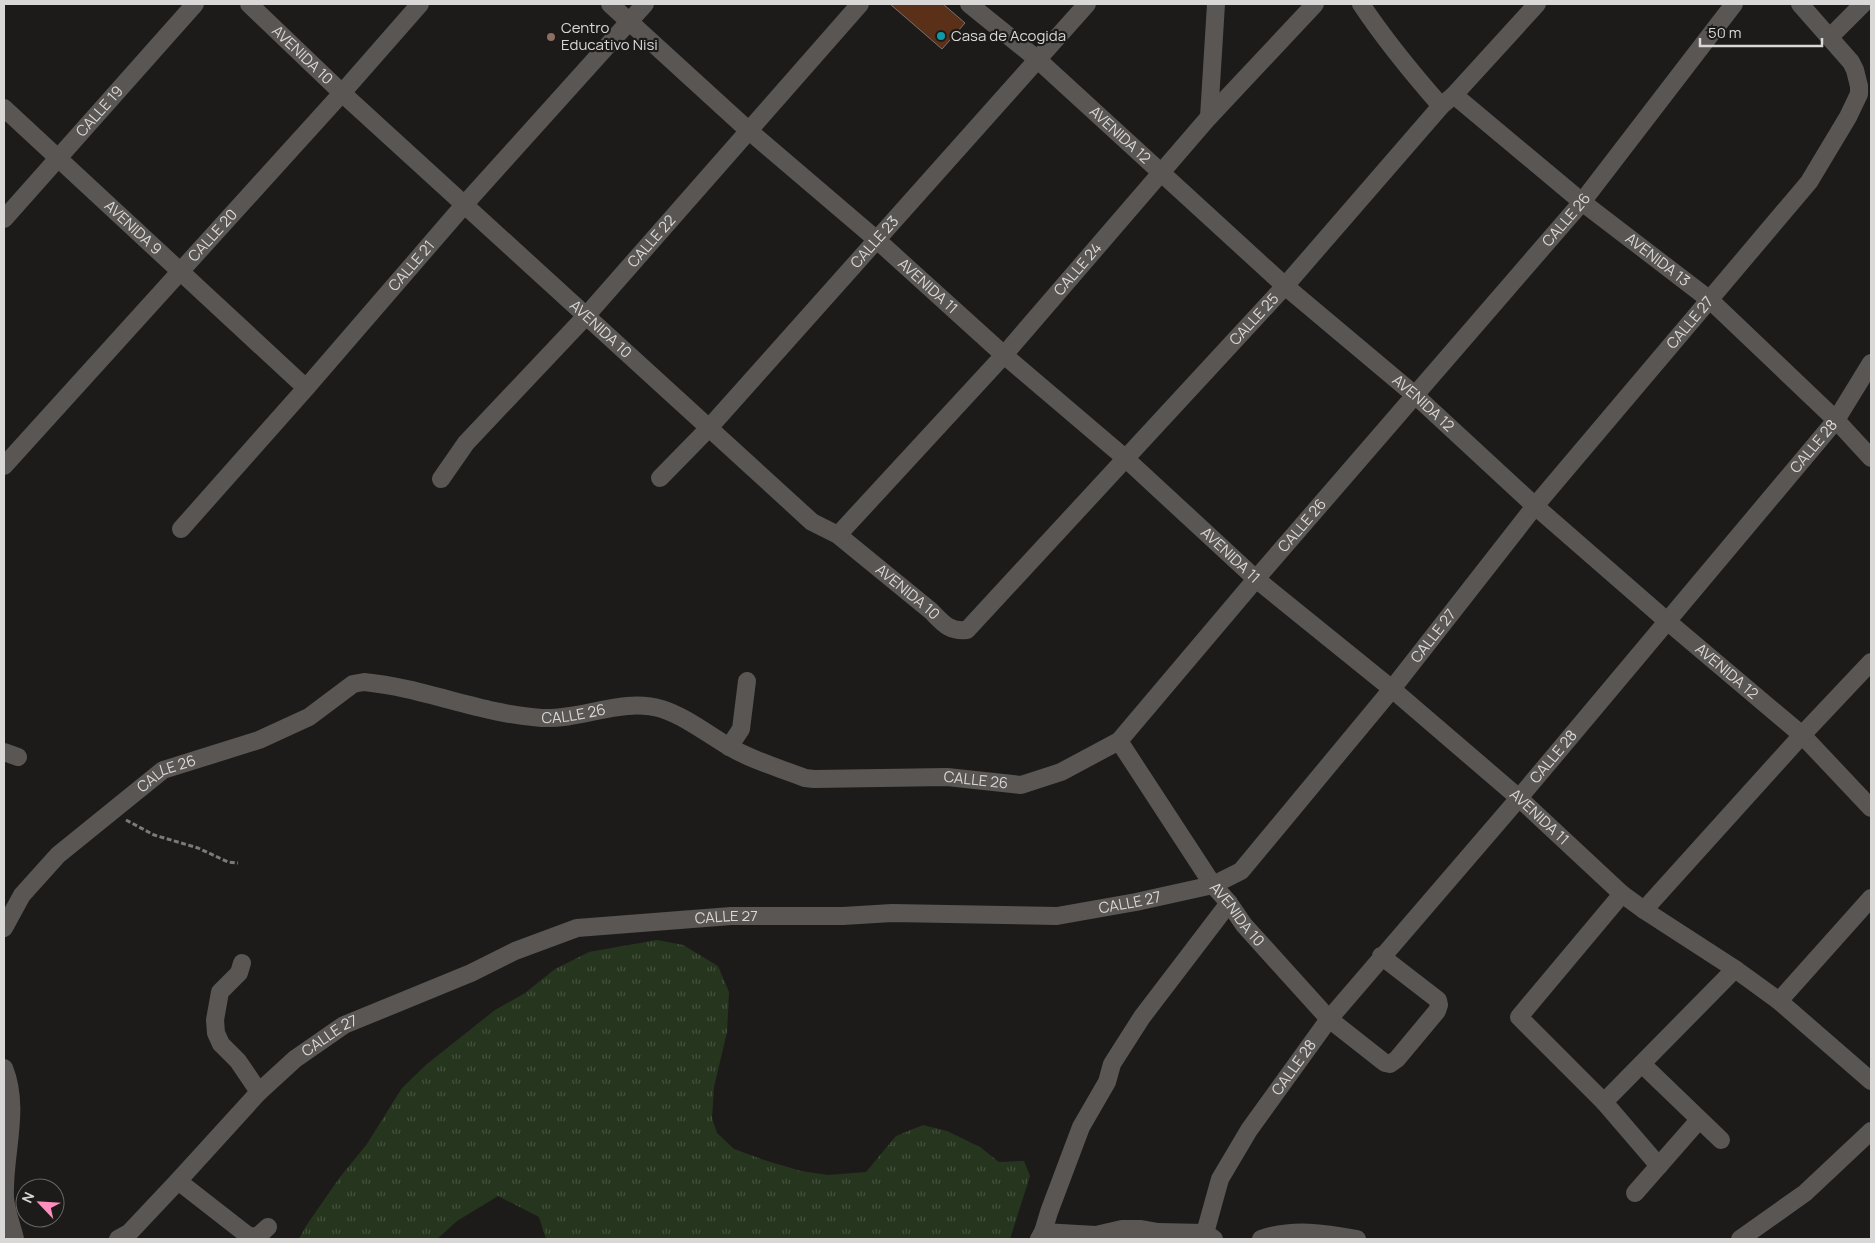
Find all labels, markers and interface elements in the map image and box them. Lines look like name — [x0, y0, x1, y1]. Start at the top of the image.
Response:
scale bar — [1700, 15, 1822, 47]
place label: Centro Educativo Nisi — [561, 17, 658, 55]
street label: AVENIDA 10 — [268, 21, 338, 89]
text: 50 m — [1708, 22, 1742, 43]
place label: Casa de Acogida — [951, 25, 1066, 46]
marker: Casa de Acogida — [935, 30, 947, 42]
marker: Centro Educativo Nisi — [545, 31, 557, 43]
street label: CALLE 19 — [71, 81, 128, 141]
street label: AVENIDA 12 — [1085, 101, 1156, 168]
street label: CALLE 26 — [1537, 188, 1595, 251]
street label: AVENIDA 9 — [100, 195, 167, 259]
street label: CALLE 20 — [183, 204, 242, 266]
street label: CALLE 22 — [622, 210, 680, 272]
street label: CALLE 23 — [845, 211, 903, 273]
street label: AVENIDA 13 — [1621, 228, 1695, 291]
street label: CALLE 21 — [383, 235, 439, 295]
street label: CALLE 24 — [1049, 238, 1106, 300]
street label: AVENIDA 11 — [894, 253, 963, 318]
street label: CALLE 25 — [1224, 288, 1283, 350]
street label: CALLE 27 — [1661, 292, 1718, 353]
street label: AVENIDA 10 — [565, 295, 637, 363]
street label: AVENIDA 12 — [1388, 370, 1459, 436]
street label: CALLE 28 — [1785, 415, 1842, 477]
street label: CALLE 26 — [1273, 494, 1331, 557]
street label: AVENIDA 11 — [1196, 522, 1265, 588]
street label: AVENIDA 10 — [871, 559, 945, 624]
street label: CALLE 27 — [1405, 604, 1461, 667]
street label: AVENIDA 12 — [1691, 638, 1763, 704]
street label: CALLE 26 — [541, 698, 607, 728]
street label: CALLE 28 — [1524, 725, 1582, 788]
street label: CALLE 26 — [132, 749, 198, 797]
street label: CALLE 26 — [943, 766, 1009, 794]
street label: AVENIDA 11 — [1506, 784, 1574, 849]
street label: AVENIDA 10 — [1205, 877, 1270, 951]
street label: CALLE 27 — [1097, 886, 1163, 918]
street label: CALLE 27 — [694, 905, 758, 929]
street label: CALLE 27 — [297, 1010, 360, 1061]
street label: CALLE 28 — [1266, 1035, 1321, 1099]
north arrow — [15, 1178, 65, 1228]
text: N — [17, 1189, 39, 1206]

